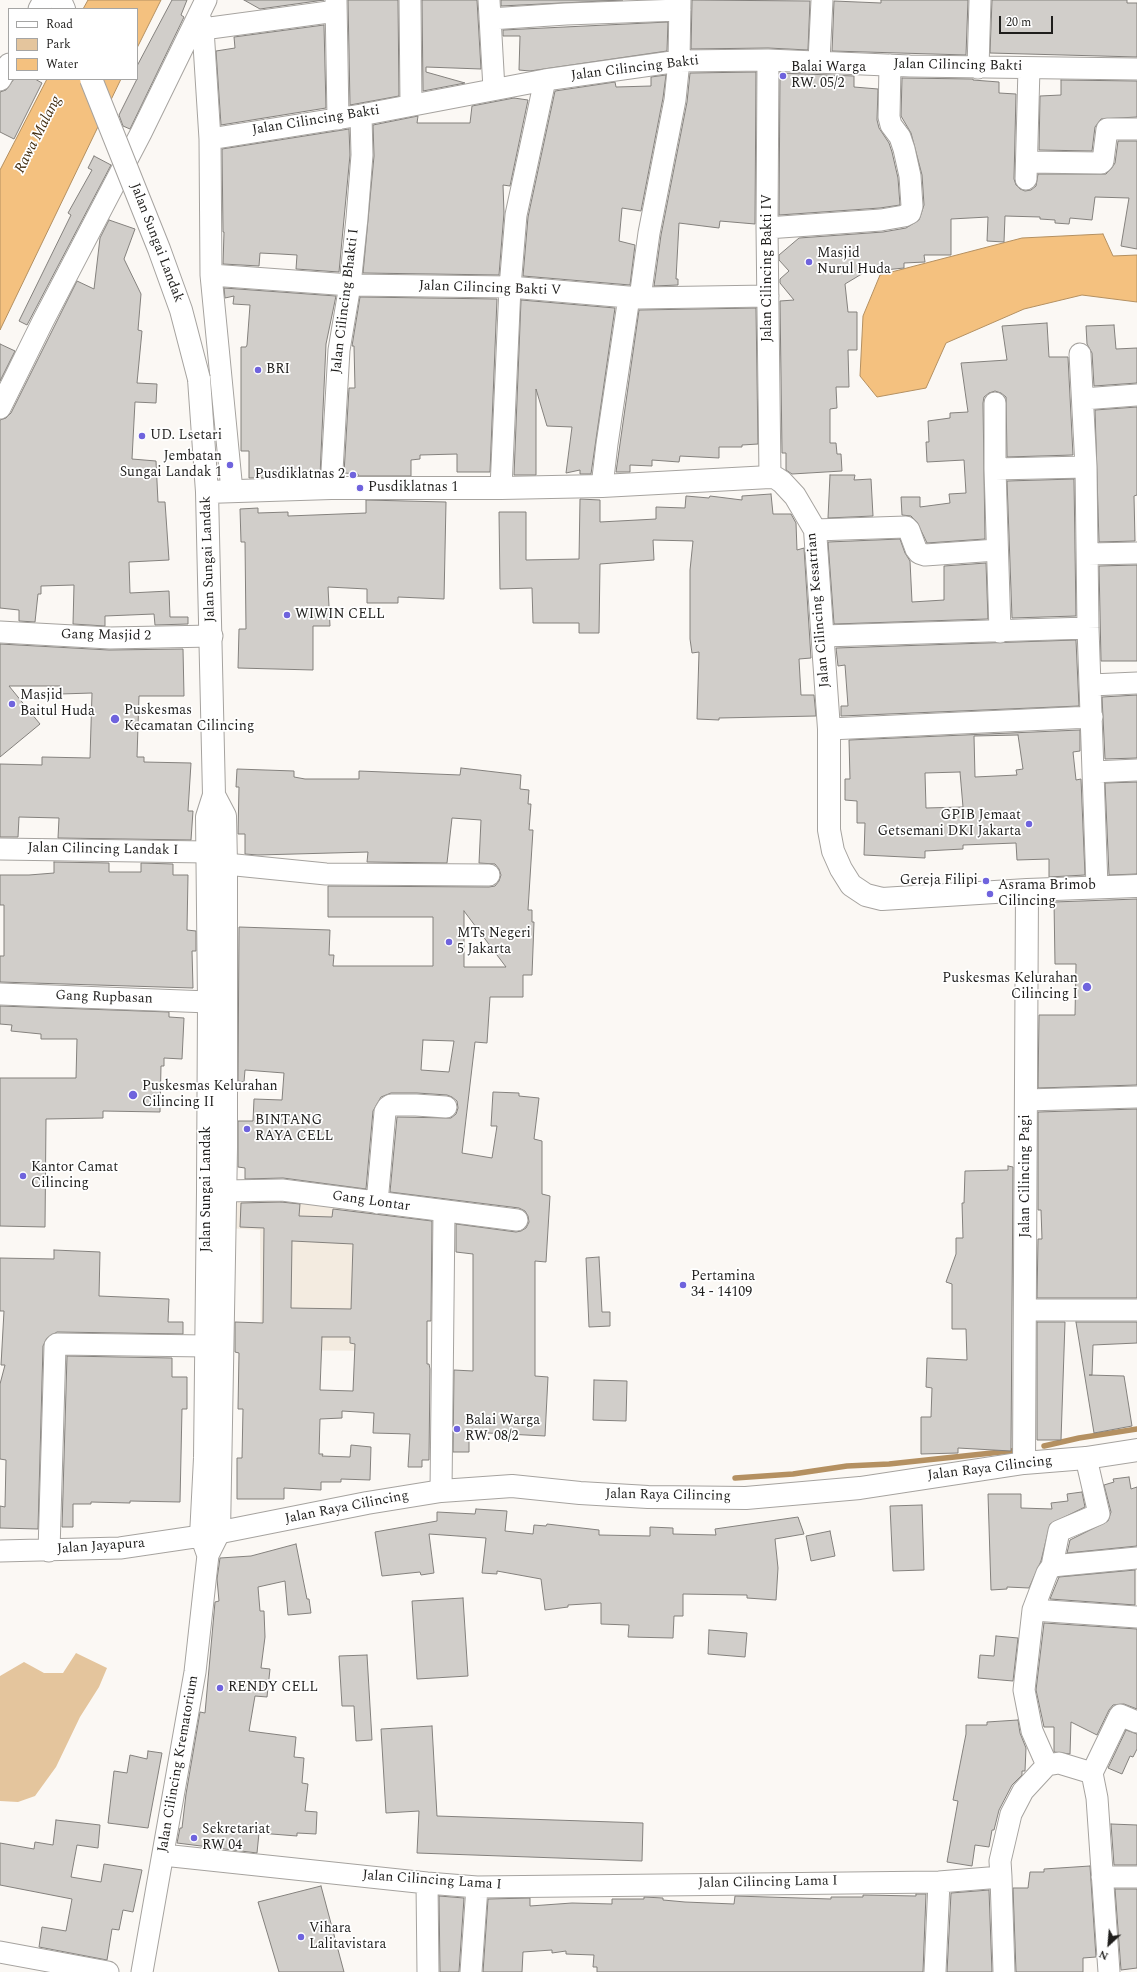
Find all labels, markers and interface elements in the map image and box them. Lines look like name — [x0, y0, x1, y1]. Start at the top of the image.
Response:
legend — [8, 8, 138, 80]
scale bar — [1001, 8, 1055, 34]
text: 20 m — [1006, 13, 1031, 32]
text: Road — [46, 15, 73, 34]
text: Park — [46, 35, 71, 54]
street label: Jalan Cilincing Bakti — [570, 53, 700, 85]
text: Water — [46, 55, 78, 74]
street label: Jalan Cilincing Bakti — [893, 56, 1023, 76]
place label: Balai Warga RW. 05/2 — [791, 60, 866, 92]
marker: Balai Warga RW. 05/2 — [778, 71, 788, 81]
water label: Rawa Malang — [12, 93, 66, 177]
street label: Jalan Cilincing Bakti — [251, 103, 381, 139]
street label: Jalan Sungai Landak — [126, 181, 186, 305]
street label: Jalan Cilincing Bakti IV — [760, 194, 776, 342]
street label: Jalan Cilincing Bhakti I — [329, 228, 363, 374]
place label: Masjid Nurul Huda — [817, 246, 891, 278]
marker: Masjid Nurul Huda — [804, 257, 814, 267]
street label: Jalan Cilincing Bakti V — [418, 278, 562, 300]
place label: BRI — [266, 362, 290, 378]
marker: BRI — [253, 365, 263, 375]
place label: UD. Lsetari — [150, 428, 222, 444]
marker: UD. Lsetari — [137, 431, 147, 441]
place label: Jembatan Sungai Landak 1 — [120, 449, 222, 482]
marker: Jembatan Sungai Landak 1 — [225, 460, 235, 470]
place label: Pusdiklatnas 2 — [255, 467, 345, 483]
marker: Pusdiklatnas 2 — [348, 470, 358, 480]
place label: Pusdiklatnas 1 — [368, 480, 458, 496]
marker: Pusdiklatnas 1 — [355, 483, 365, 493]
street label: Jalan Sungai Landak — [198, 496, 220, 622]
street label: Jalan Cilincing Kesatrian — [804, 532, 834, 688]
place label: WIWIN CELL — [295, 607, 385, 623]
marker: WIWIN CELL — [282, 610, 292, 620]
street label: Gang Masjid 2 — [61, 627, 151, 645]
place label: Masjid Baitul Huda — [20, 688, 95, 720]
marker: Masjid Baitul Huda — [7, 699, 17, 709]
place label: Puskesmas Kecamatan Cilincing — [124, 703, 254, 736]
marker: Puskesmas Kecamatan Cilincing — [109, 713, 121, 725]
place label: GPIB Jemaat Getsemani DKI Jakarta — [877, 808, 1021, 840]
marker: GPIB Jemaat Getsemani DKI Jakarta — [1024, 819, 1034, 829]
street label: Jalan Cilincing Landak I — [27, 840, 179, 860]
place label: Gereja Filipi — [900, 873, 978, 889]
marker: Gereja Filipi — [981, 876, 991, 886]
place label: Asrama Brimob Cilincing — [998, 878, 1096, 910]
marker: Asrama Brimob Cilincing — [985, 889, 995, 899]
place label: MTs Negeri 5 Jakarta — [457, 926, 531, 958]
marker: MTs Negeri 5 Jakarta — [444, 937, 454, 947]
place label: Puskesmas Kelurahan Cilincing I — [942, 971, 1078, 1004]
marker: Puskesmas Kelurahan Cilincing I — [1081, 981, 1093, 993]
street label: Gang Rupbasan — [55, 988, 153, 1008]
place label: Puskesmas Kelurahan Cilincing II — [142, 1079, 278, 1112]
marker: Puskesmas Kelurahan Cilincing II — [127, 1089, 139, 1101]
place label: BINTANG RAYA CELL — [255, 1113, 333, 1146]
street label: Jalan Cilincing Pagi — [1018, 1114, 1034, 1238]
marker: BINTANG RAYA CELL — [242, 1124, 252, 1134]
street label: Jalan Sungai Landak — [199, 1126, 215, 1252]
place label: Kantor Camat Cilincing — [31, 1160, 118, 1192]
marker: Kantor Camat Cilincing — [18, 1171, 28, 1181]
street label: Gang Lontar — [331, 1188, 411, 1216]
place label: Pertamina 34 - 14109 — [691, 1269, 755, 1302]
marker: Pertamina 34 - 14109 — [678, 1280, 688, 1290]
place label: Balai Warga RW. 08/2 — [465, 1413, 540, 1446]
marker: Balai Warga RW. 08/2 — [452, 1424, 462, 1434]
street label: Jalan Raya Cilincing — [927, 1453, 1053, 1485]
street label: Jalan Raya Cilincing — [605, 1487, 731, 1505]
street label: Jalan Raya Cilincing — [284, 1488, 410, 1528]
street label: Jalan Jayapura — [56, 1536, 146, 1558]
street label: Jalan Cilincing Krematorium — [155, 1674, 203, 1854]
place label: RENDY CELL — [228, 1680, 318, 1696]
marker: RENDY CELL — [215, 1683, 225, 1693]
place label: Sekretariat RW 04 — [202, 1822, 270, 1854]
marker: Sekretariat RW 04 — [189, 1833, 199, 1843]
street label: Jalan Cilincing Lama I — [362, 1868, 502, 1894]
street label: Jalan Cilincing Lama I — [698, 1873, 838, 1893]
place label: Vihara Lalitavistara — [309, 1921, 386, 1954]
north arrow — [1089, 1924, 1129, 1964]
marker: Vihara Lalitavistara — [296, 1932, 306, 1942]
text: N — [1096, 1946, 1111, 1965]

